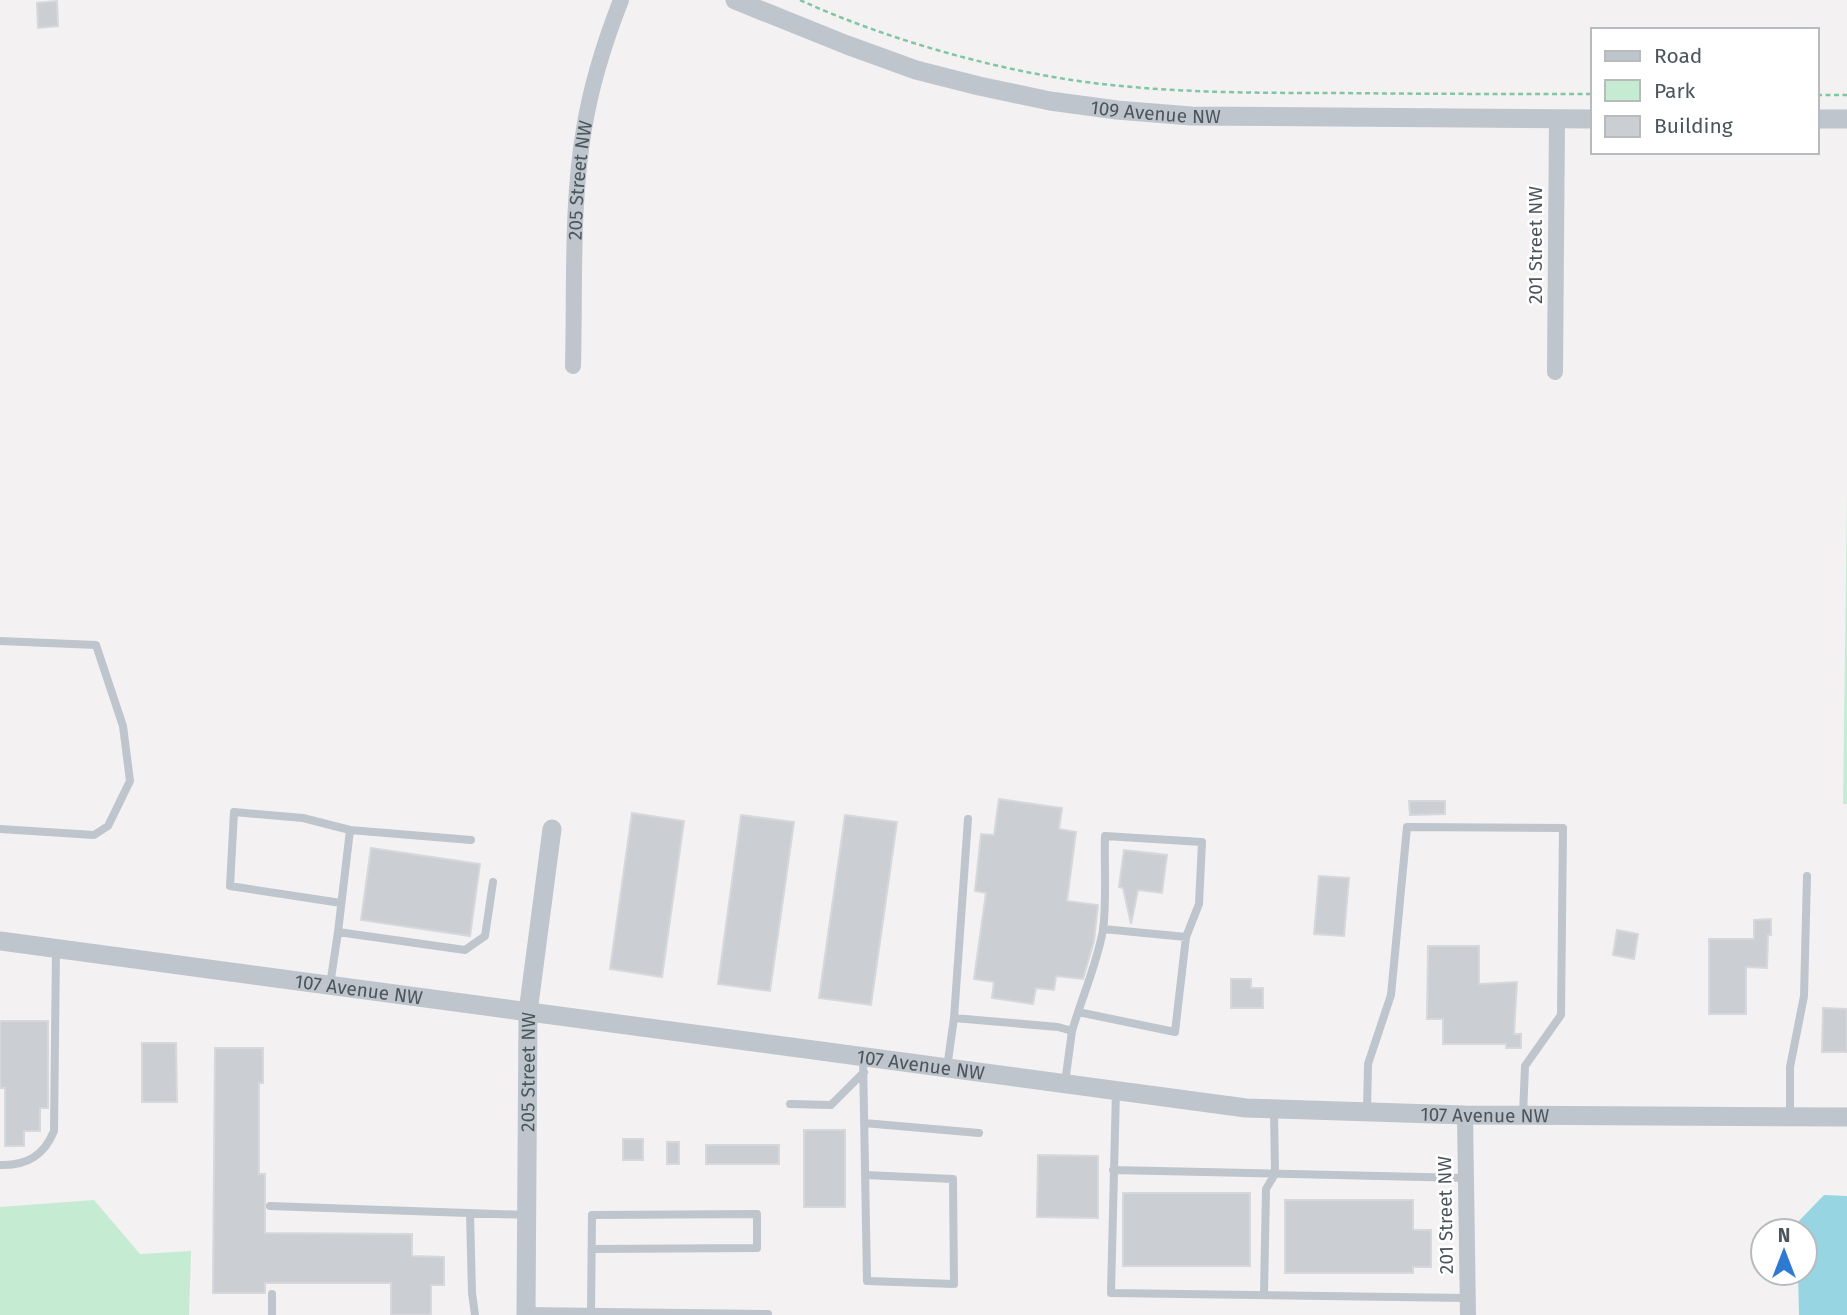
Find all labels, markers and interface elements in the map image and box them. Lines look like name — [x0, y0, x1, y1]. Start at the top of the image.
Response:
legend — [1591, 28, 1819, 154]
text: Road — [1654, 43, 1702, 69]
text: Park — [1654, 78, 1696, 104]
street label: 109 Avenue NW — [1089, 96, 1221, 128]
text: Building — [1654, 113, 1733, 139]
street label: 205 Street NW — [564, 119, 597, 240]
street label: 201 Street NW — [1524, 186, 1547, 304]
street label: 107 Avenue NW — [293, 970, 424, 1010]
street label: 205 Street NW — [516, 1012, 540, 1132]
street label: 107 Avenue NW — [855, 1045, 986, 1085]
street label: 107 Avenue NW — [1420, 1103, 1549, 1127]
street label: 201 Street NW — [1433, 1155, 1458, 1274]
north arrow — [1749, 1217, 1819, 1287]
text: N — [1778, 1224, 1790, 1247]

